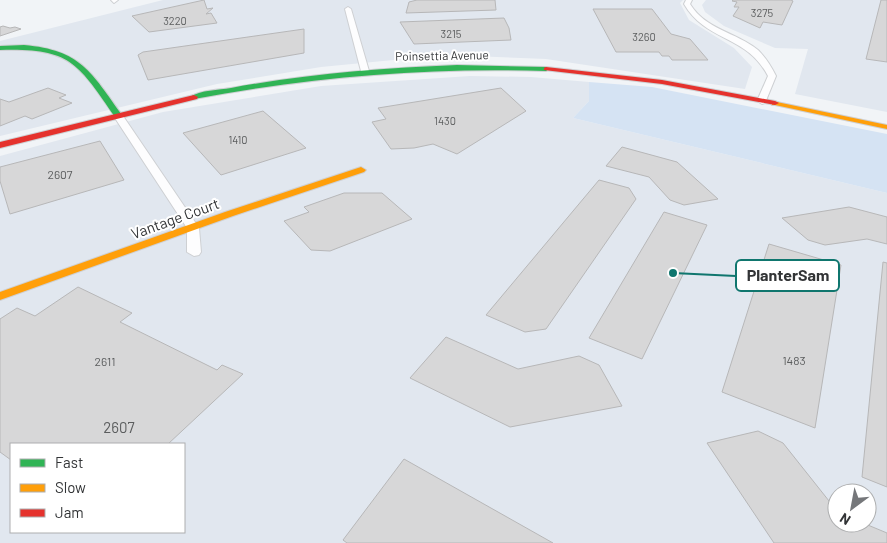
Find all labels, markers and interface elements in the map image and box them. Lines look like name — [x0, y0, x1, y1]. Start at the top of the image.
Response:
house number: 3275 — [751, 6, 774, 19]
house number: 3220 — [163, 14, 187, 27]
house number: 3215 — [441, 27, 462, 40]
house number: 3260 — [632, 30, 656, 43]
street label: Poinsettia Avenue — [395, 47, 489, 63]
house number: 1430 — [434, 114, 456, 127]
house number: 1410 — [229, 133, 247, 146]
house number: 2607 — [47, 167, 73, 181]
street label: Vantage Court — [128, 194, 222, 242]
callout: PlanterSam — [736, 260, 839, 291]
text: PlanterSam — [747, 265, 829, 284]
house number: 1483 — [782, 353, 806, 367]
house number: 2611 — [95, 354, 115, 368]
house number: 2607 — [103, 418, 135, 436]
legend — [10, 443, 185, 533]
text: Fast — [55, 453, 83, 471]
text: Slow — [55, 478, 86, 496]
north arrow — [827, 483, 877, 533]
text: Jam — [55, 503, 84, 521]
text: N — [836, 510, 853, 529]

